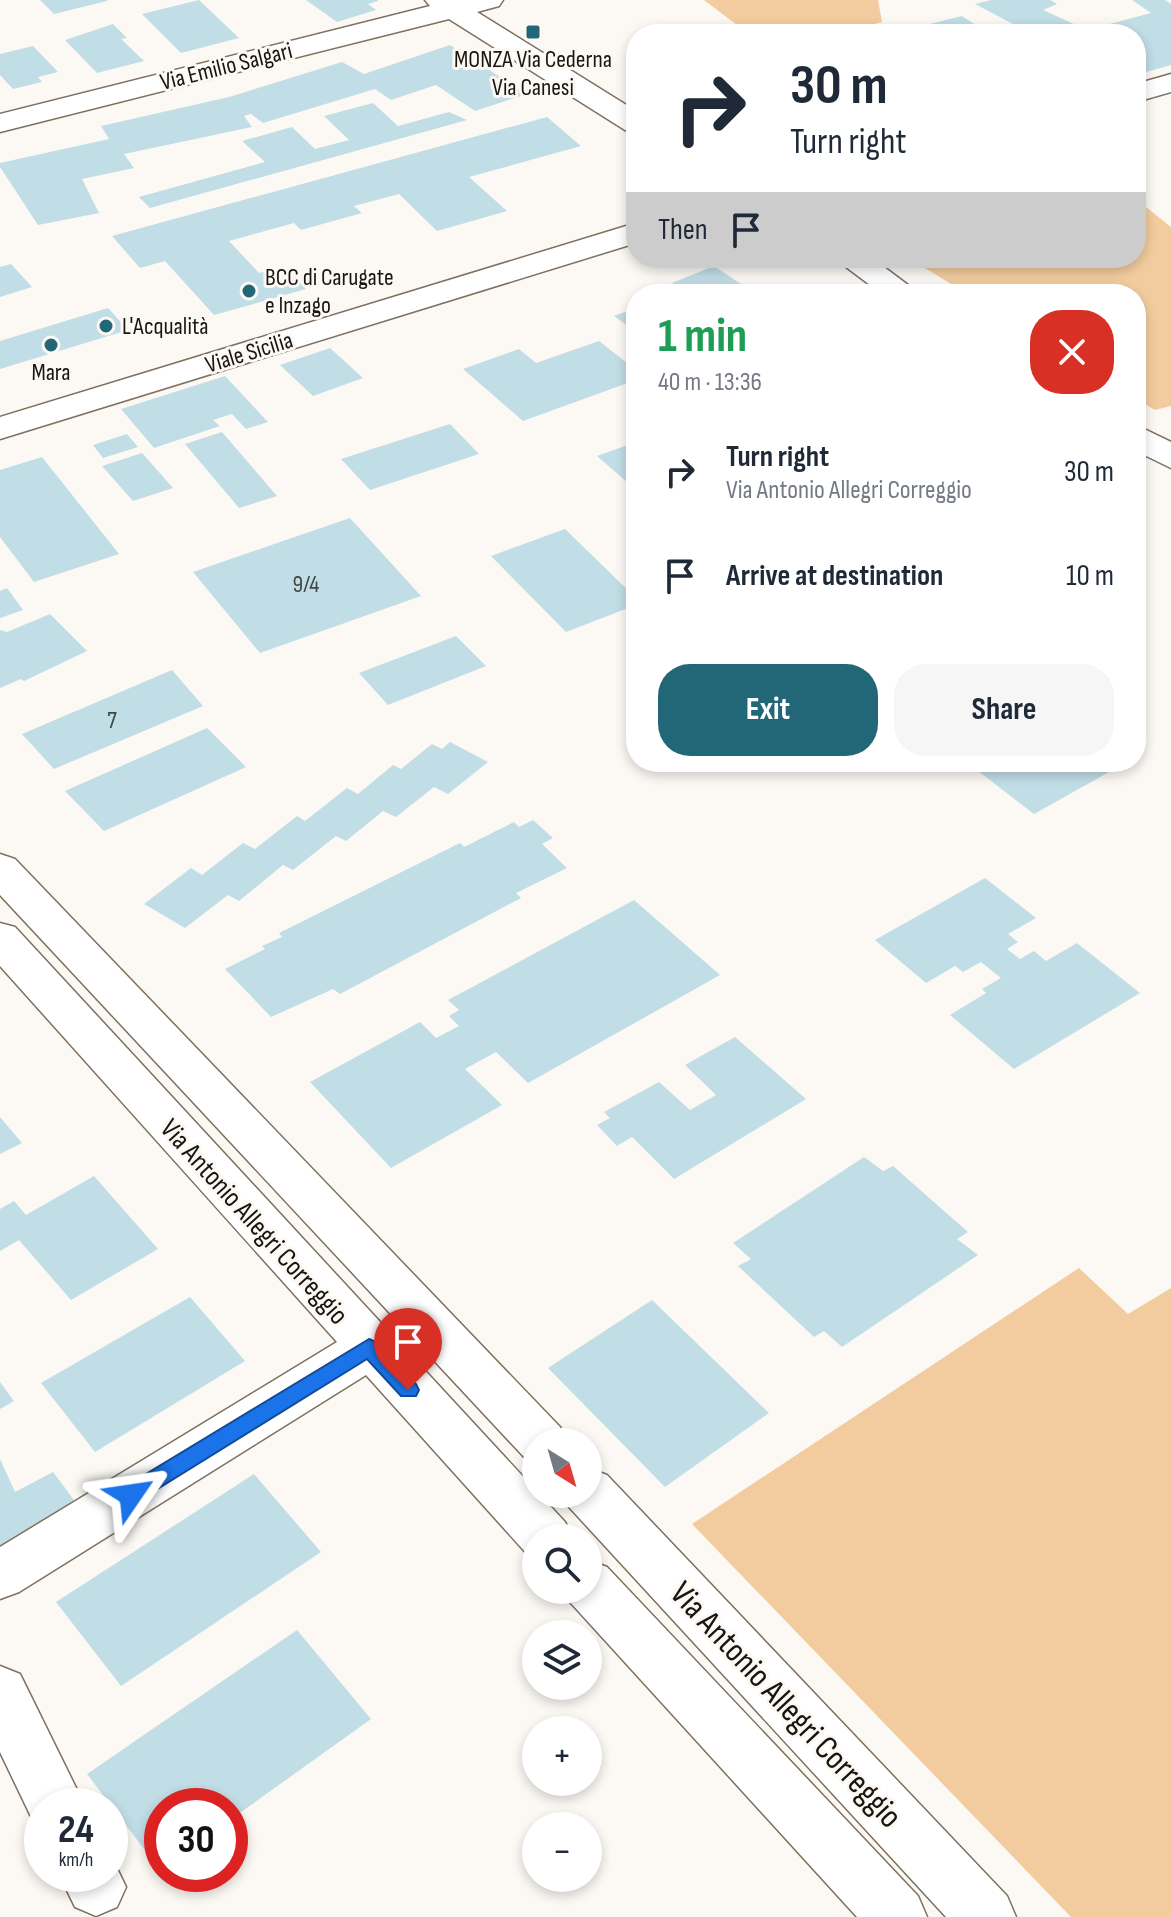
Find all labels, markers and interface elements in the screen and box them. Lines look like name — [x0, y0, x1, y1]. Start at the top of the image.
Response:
marker: MONZA Via Cederna Via Canesi — [524, 23, 542, 41]
street label: Via Emilio Salgari — [157, 36, 295, 97]
place label: MONZA Via Cederna Via Canesi — [454, 45, 612, 102]
text: 30 m — [790, 53, 888, 120]
icon: right — [658, 56, 762, 160]
text: Turn right — [790, 121, 907, 164]
icon: arrive — [724, 208, 768, 252]
text: Then — [658, 212, 708, 248]
place label: BCC di Carugate e Inzago — [265, 263, 394, 320]
marker: BCC di Carugate e Inzago — [240, 282, 258, 300]
text: 1 min — [658, 308, 747, 365]
button: close — [1030, 310, 1114, 394]
place label: L'Acqualità — [122, 312, 209, 341]
marker: L'Acqualità — [97, 317, 115, 335]
street label: Viale Sicilia — [202, 325, 296, 379]
marker: Mara — [42, 336, 60, 354]
place label: Mara — [31, 358, 71, 387]
text: 40 m · 13:36 — [658, 367, 762, 398]
text: Turn right — [726, 439, 829, 475]
icon: right — [658, 450, 702, 494]
text: 30 m — [1064, 454, 1114, 490]
text: Via Antonio Allegri Correggio — [726, 475, 972, 506]
icon: arrive — [658, 554, 702, 598]
text: Arrive at destination — [726, 558, 943, 594]
text: 10 m — [1066, 558, 1114, 594]
house number: 9/4 — [293, 570, 319, 599]
button: Exit — [658, 664, 878, 756]
button: Share — [894, 664, 1114, 756]
house number: 7 — [107, 706, 117, 735]
street label: Via Antonio Allegri Correggio — [153, 1113, 355, 1331]
pin — [374, 1308, 442, 1390]
icon: arrive — [386, 1320, 430, 1364]
north arrow — [522, 1428, 602, 1508]
map controls — [522, 1428, 602, 1892]
position arrow — [89, 1453, 173, 1537]
button: search — [522, 1524, 602, 1604]
street label: Via Antonio Allegri Correggio — [661, 1573, 911, 1837]
button: layers — [522, 1620, 602, 1700]
button: + — [522, 1716, 602, 1796]
speed limit sign: 30 — [144, 1788, 248, 1892]
text: 24 — [58, 1806, 94, 1854]
button: − — [522, 1812, 602, 1892]
text: km/h — [59, 1848, 93, 1872]

